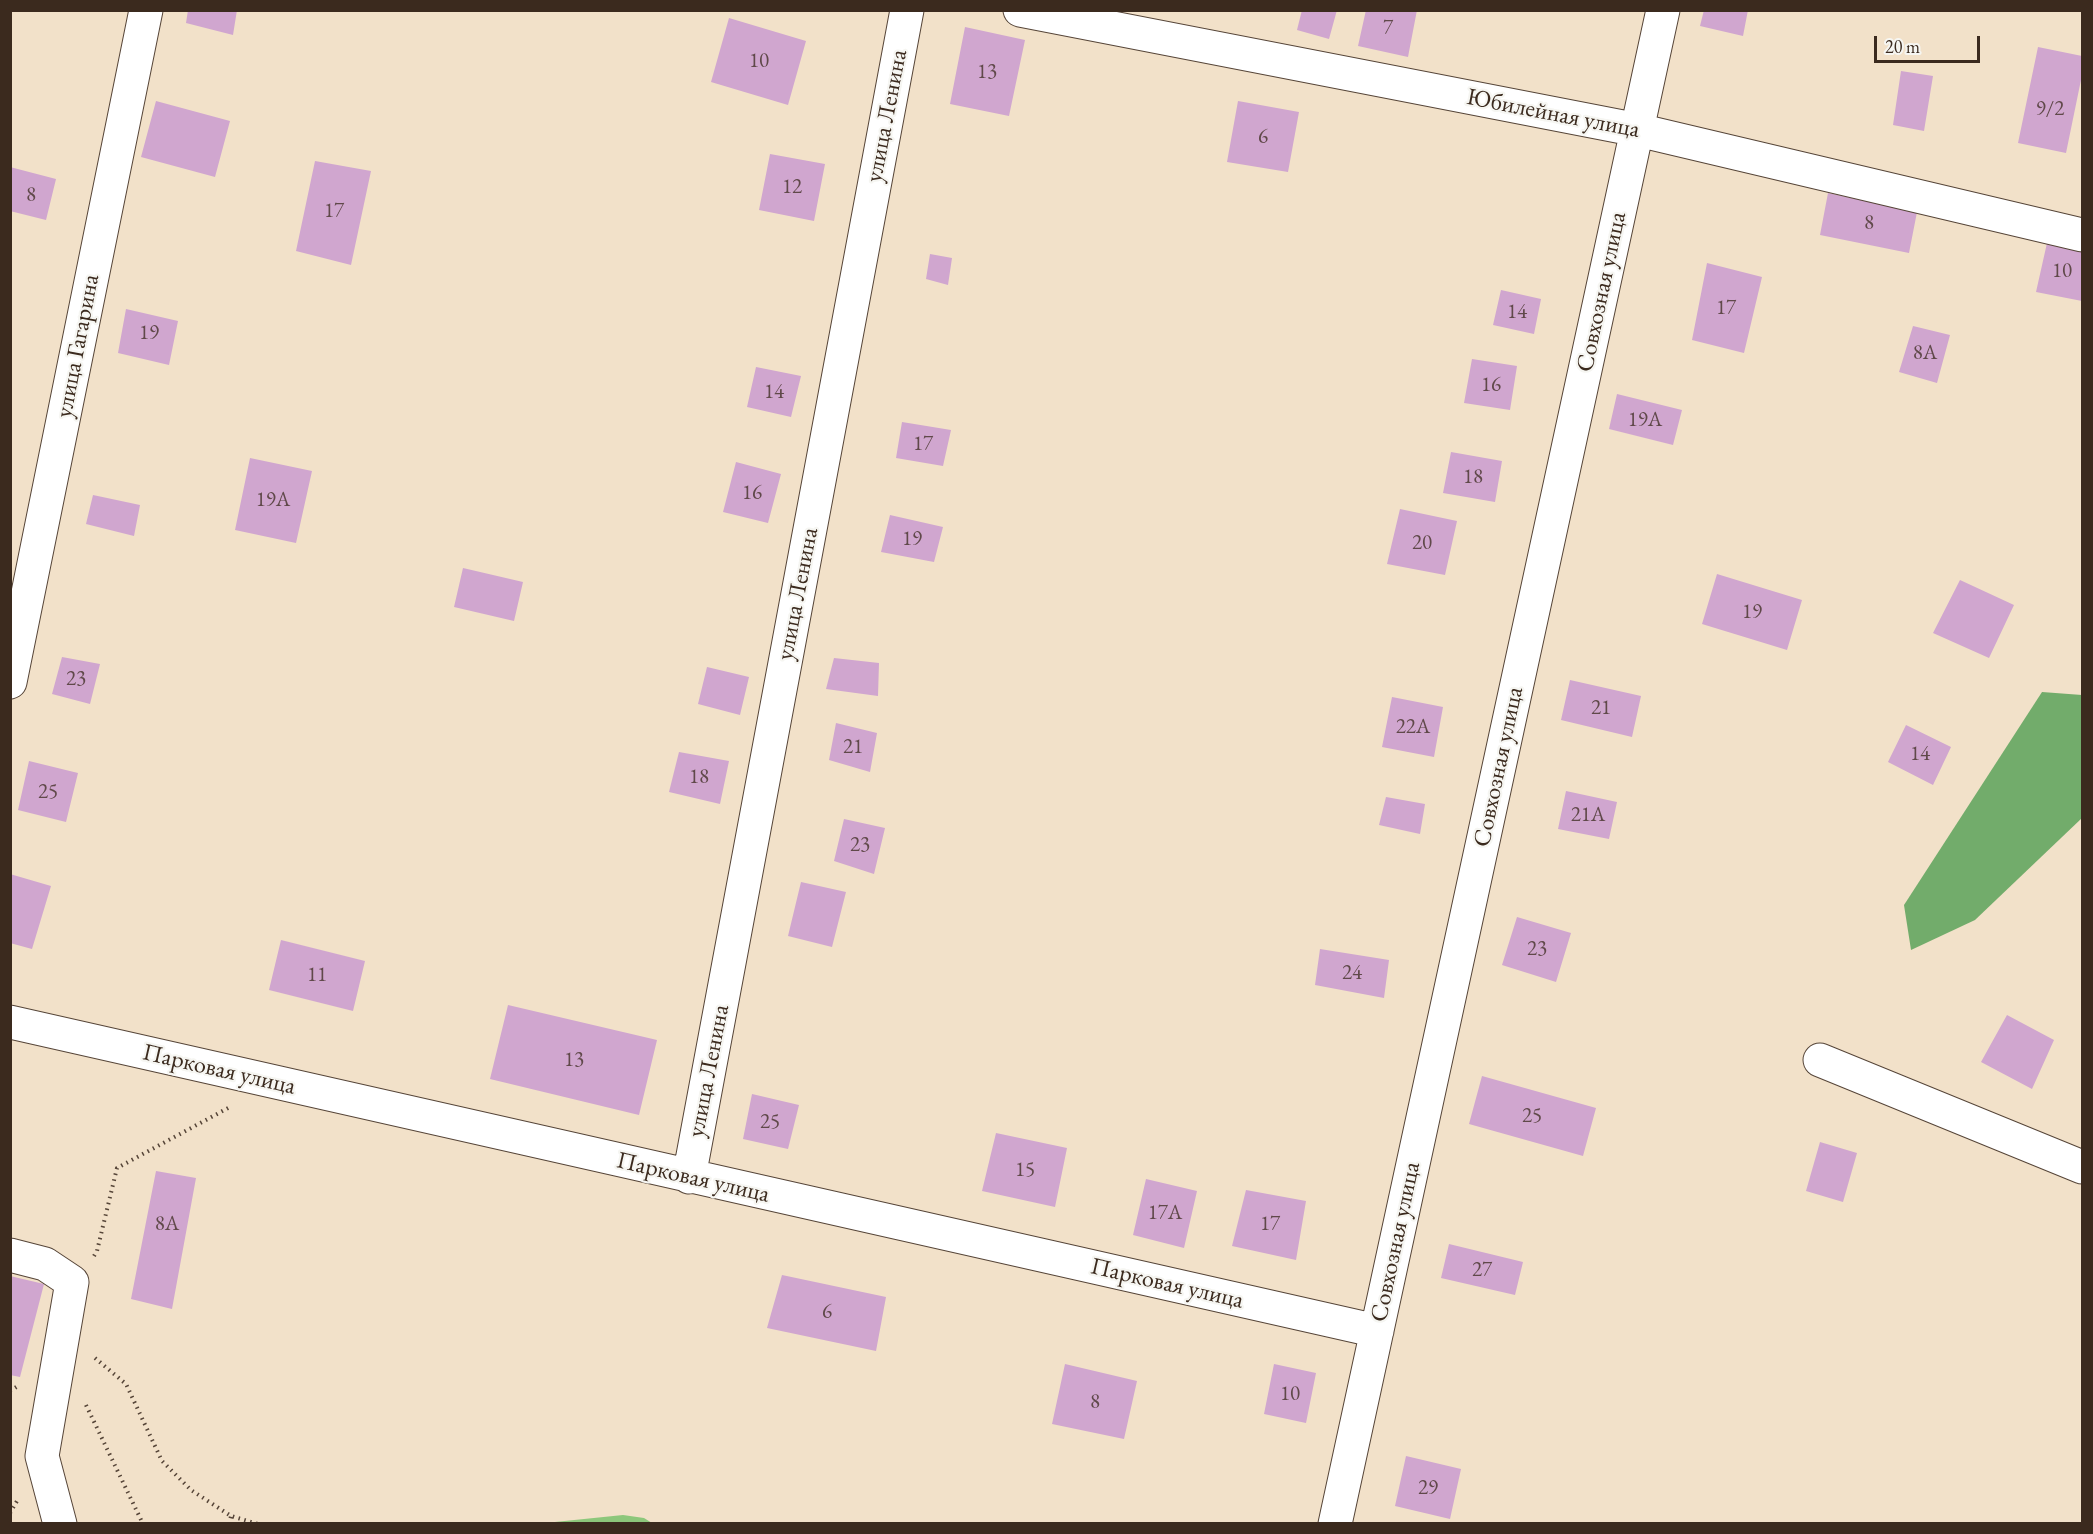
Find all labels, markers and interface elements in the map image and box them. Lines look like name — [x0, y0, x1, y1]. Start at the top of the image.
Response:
house number: 7 — [1383, 15, 1393, 41]
scale bar — [1877, 24, 1984, 62]
text: 20 m — [1885, 35, 1920, 58]
street label: улица Ленина — [860, 47, 914, 185]
house number: 10 — [749, 48, 769, 74]
house number: 13 — [977, 59, 997, 85]
street label: Юбилейная улица — [1464, 83, 1642, 145]
house number: 9/2 — [2036, 96, 2064, 122]
house number: 6 — [1258, 124, 1268, 150]
house number: 12 — [782, 174, 802, 200]
house number: 8 — [26, 182, 36, 208]
house number: 17 — [324, 198, 344, 224]
street label: Совхозная улица — [1571, 209, 1633, 375]
house number: 8 — [1864, 210, 1874, 236]
house number: 10 — [2052, 258, 2072, 284]
street label: улица Гагарина — [50, 272, 106, 420]
house number: 17 — [1716, 295, 1736, 321]
house number: 14 — [1507, 299, 1527, 325]
house number: 19 — [139, 320, 159, 346]
house number: 8А — [1913, 340, 1937, 366]
house number: 16 — [1481, 372, 1501, 398]
house number: 14 — [764, 379, 784, 405]
house number: 19А — [1628, 407, 1662, 433]
house number: 17 — [913, 431, 933, 457]
house number: 18 — [1463, 464, 1483, 490]
house number: 16 — [742, 480, 762, 506]
house number: 19А — [256, 487, 290, 513]
street label: улица Ленина — [771, 525, 825, 663]
house number: 19 — [902, 526, 922, 552]
house number: 20 — [1412, 530, 1432, 556]
house number: 19 — [1742, 599, 1762, 625]
house number: 23 — [66, 666, 86, 692]
street label: Совхозная улица — [1468, 684, 1530, 850]
house number: 21 — [1591, 695, 1611, 721]
house number: 22А — [1396, 714, 1430, 740]
house number: 21 — [843, 734, 863, 760]
house number: 14 — [1910, 741, 1930, 767]
house number: 18 — [689, 764, 709, 790]
house number: 25 — [38, 779, 58, 805]
house number: 21А — [1571, 802, 1605, 828]
house number: 23 — [850, 832, 870, 858]
house number: 23 — [1527, 936, 1547, 962]
house number: 24 — [1342, 960, 1362, 986]
house number: 11 — [307, 962, 327, 988]
street label: улица Ленина — [682, 1002, 736, 1140]
street label: Парковая улица — [140, 1038, 298, 1102]
house number: 13 — [564, 1047, 584, 1073]
house number: 25 — [1522, 1103, 1542, 1129]
house number: 25 — [760, 1109, 780, 1135]
street label: Парковая улица — [614, 1146, 772, 1210]
house number: 15 — [1015, 1157, 1035, 1183]
street label: Совхозная улица — [1365, 1159, 1427, 1325]
house number: 17А — [1148, 1200, 1182, 1226]
house number: 8А — [155, 1211, 179, 1237]
house number: 17 — [1260, 1211, 1280, 1237]
street label: Парковая улица — [1088, 1252, 1246, 1316]
house number: 27 — [1472, 1257, 1492, 1283]
house number: 6 — [822, 1299, 832, 1325]
house number: 10 — [1280, 1381, 1300, 1407]
house number: 8 — [1090, 1389, 1100, 1415]
house number: 29 — [1418, 1475, 1438, 1501]

